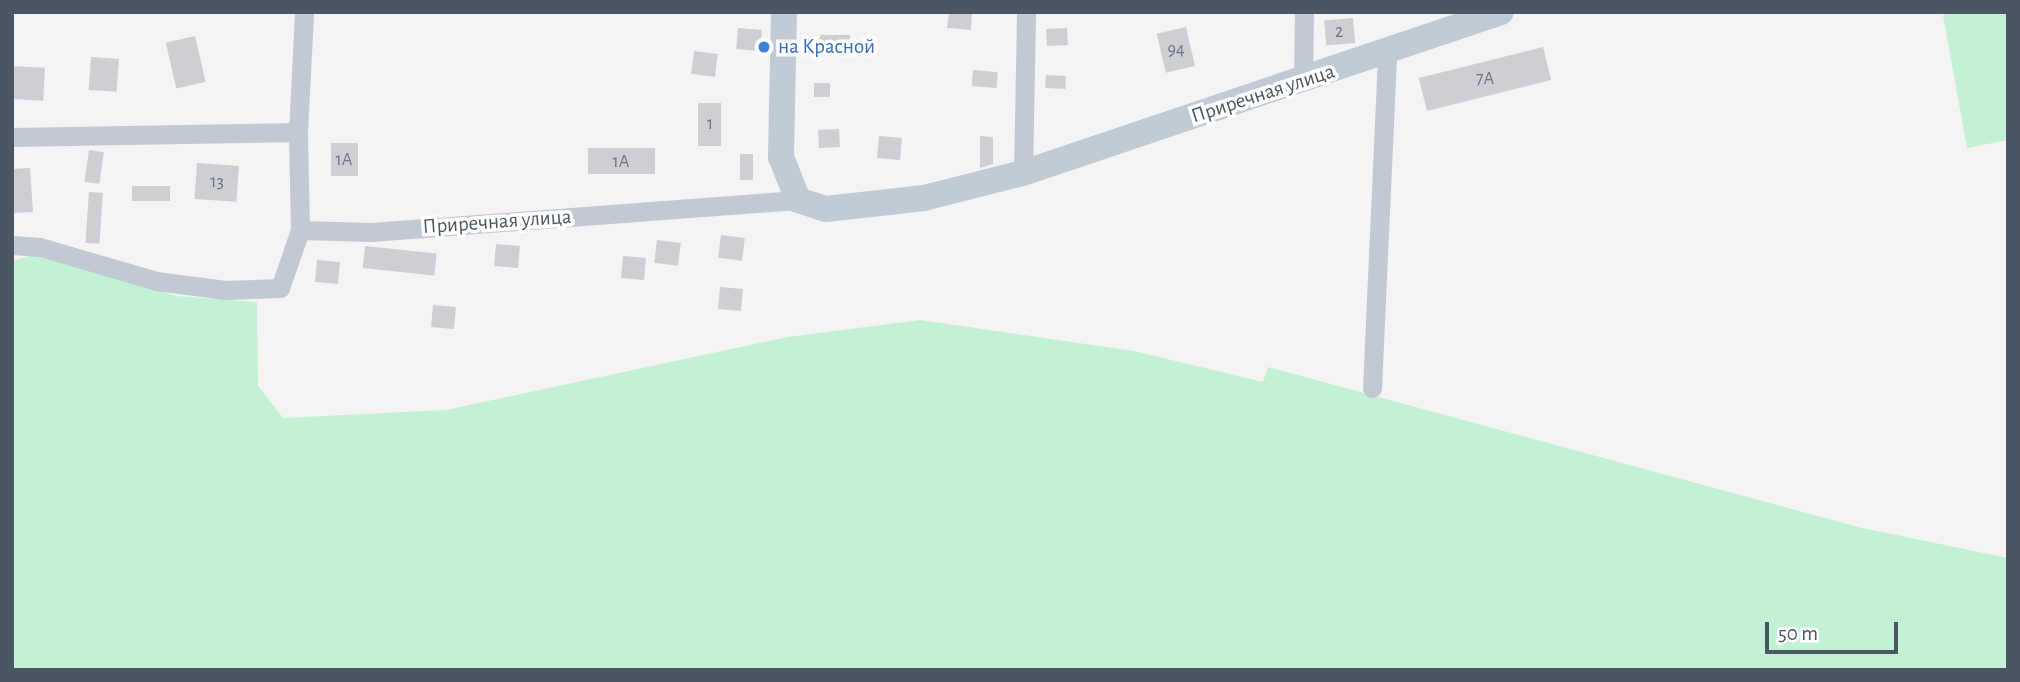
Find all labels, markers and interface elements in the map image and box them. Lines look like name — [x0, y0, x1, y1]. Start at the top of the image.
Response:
house number: 2 — [1335, 21, 1343, 43]
place label: на Красной — [778, 34, 875, 60]
marker: на Красной — [756, 39, 772, 55]
house number: 94 — [1167, 39, 1185, 61]
street label: Приречная улица — [1188, 59, 1338, 129]
house number: 7А — [1476, 68, 1494, 90]
house number: 1 — [707, 113, 713, 135]
house number: 1А — [336, 149, 352, 171]
house number: 1А — [613, 151, 629, 173]
house number: 13 — [210, 171, 224, 193]
street label: Приречная улица — [422, 204, 572, 240]
scale bar — [1768, 608, 1901, 652]
text: 50 m — [1778, 623, 1818, 644]

